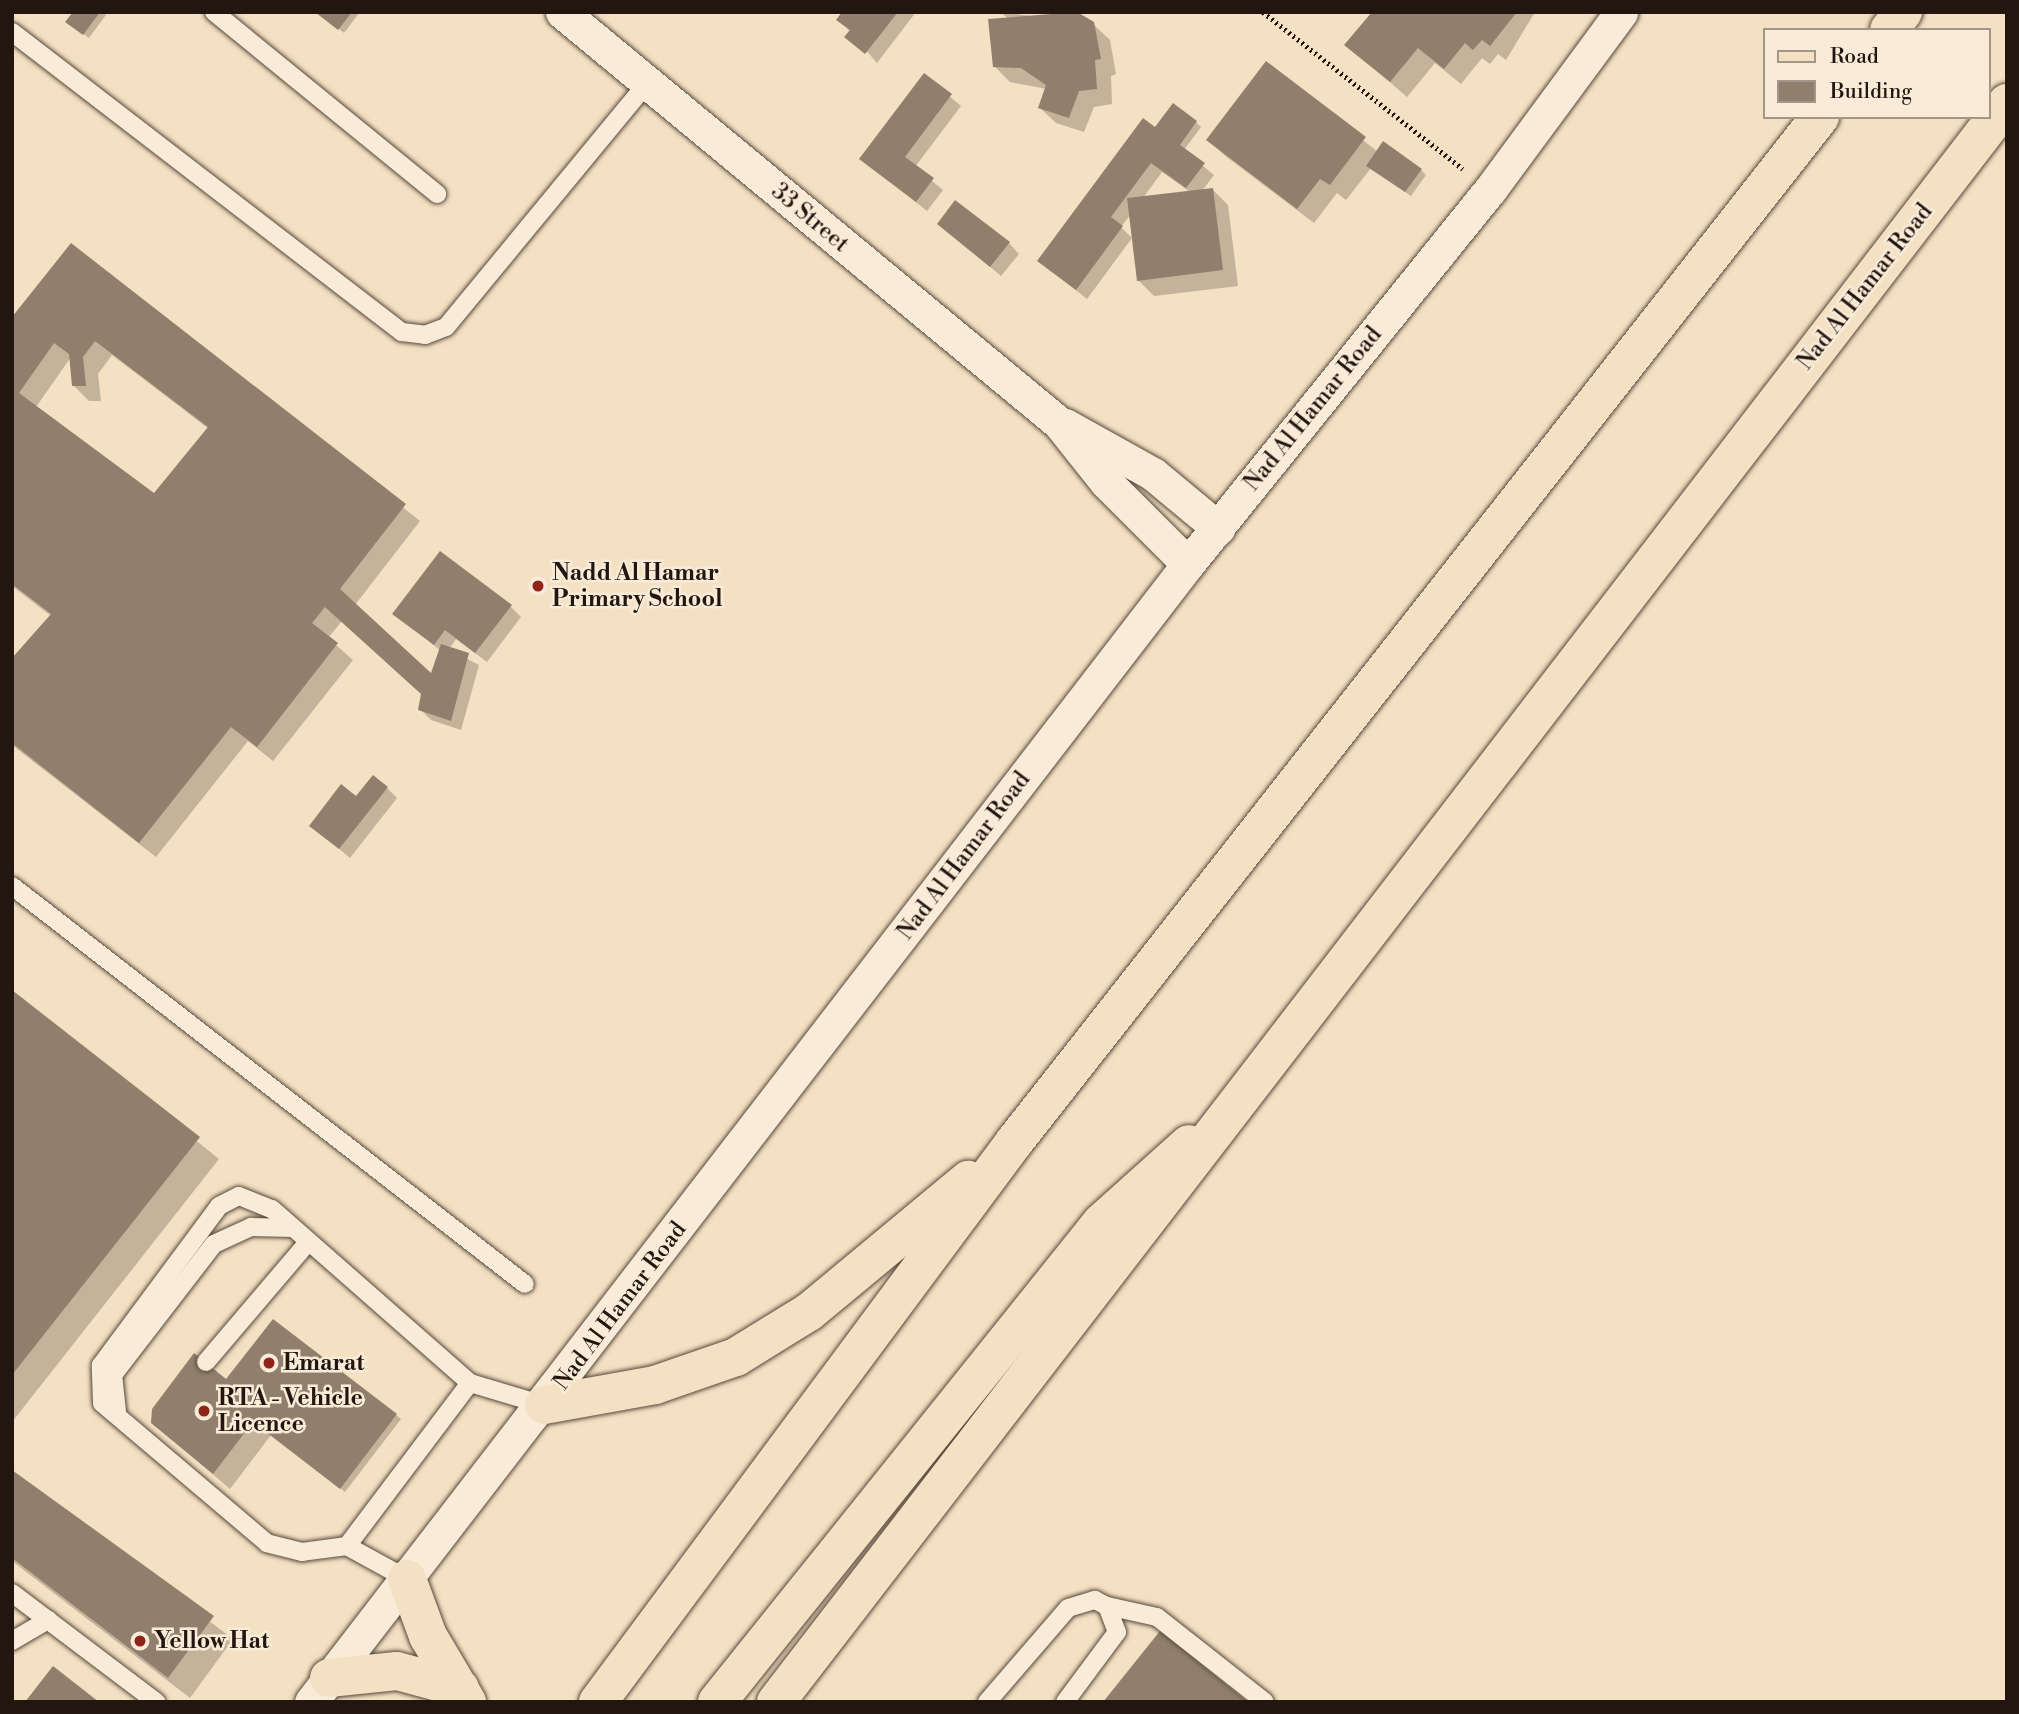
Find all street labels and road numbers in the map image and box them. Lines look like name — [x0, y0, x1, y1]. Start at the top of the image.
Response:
street label: 33 Street — [766, 178, 854, 258]
street label: Nad Al Hamar Road — [1792, 198, 1938, 376]
street label: Nad Al Hamar Road — [1238, 321, 1388, 497]
street label: Nad Al Hamar Road — [892, 766, 1036, 946]
street label: Nad Al Hamar Road — [548, 1216, 692, 1396]

